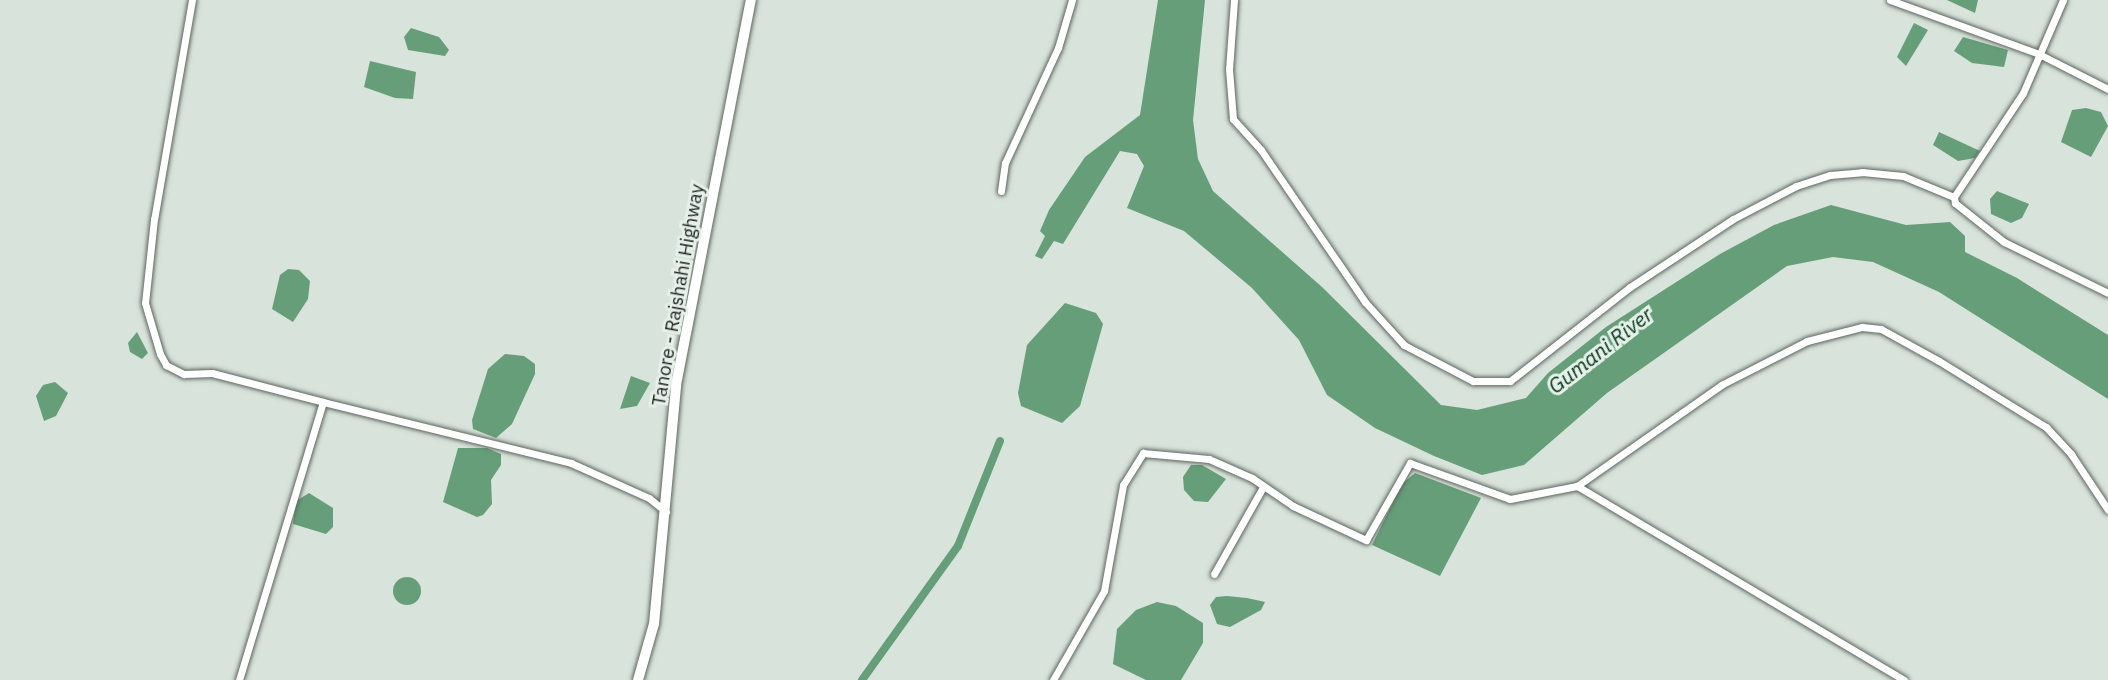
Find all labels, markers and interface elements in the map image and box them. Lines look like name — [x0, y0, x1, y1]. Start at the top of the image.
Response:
street label: Tanore - Rajshahi Highway — [647, 182, 709, 408]
water label: Gumani River — [1543, 302, 1657, 398]

